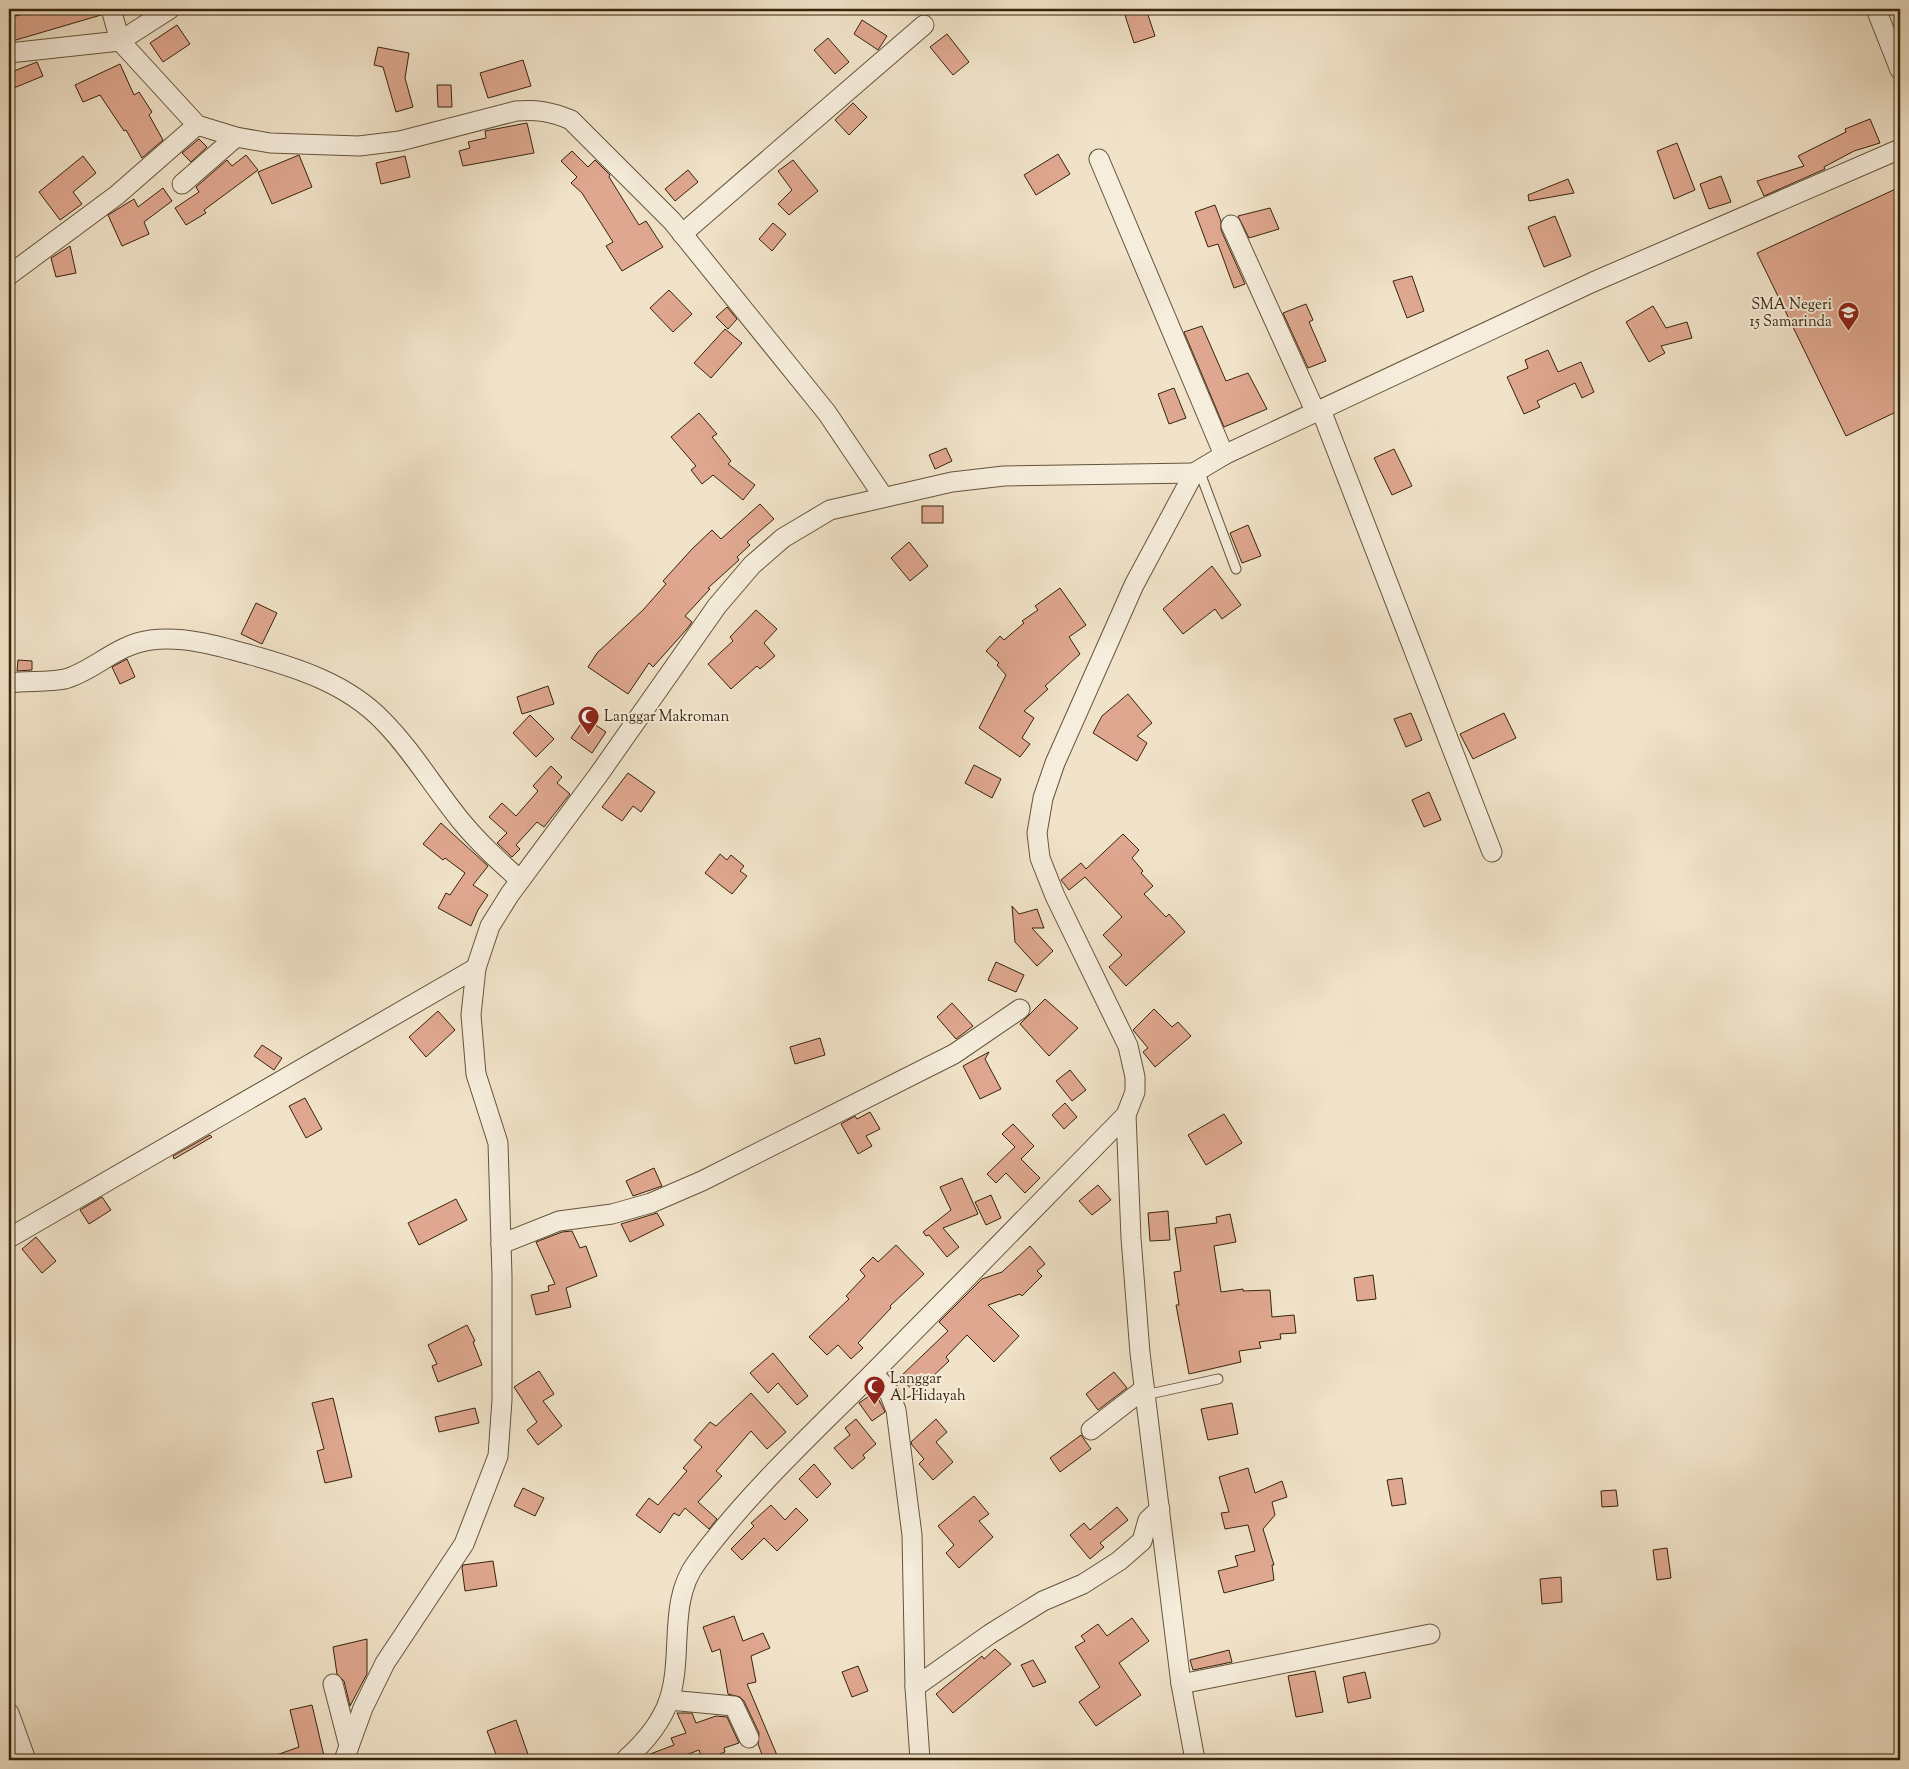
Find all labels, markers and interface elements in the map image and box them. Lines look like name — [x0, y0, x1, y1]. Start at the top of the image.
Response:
place label: SMA Negeri 15 Samarinda — [1750, 295, 1832, 333]
school or university icon: SMA Negeri 15 Samarinda — [1836, 301, 1860, 332]
mosque icon: Langgar Makroman — [576, 704, 600, 735]
place label: Langgar Makroman — [604, 707, 730, 728]
place label: Langgar Al-Hidayah — [890, 1369, 966, 1407]
mosque icon: Langgar Al-Hidayah — [862, 1375, 886, 1406]

